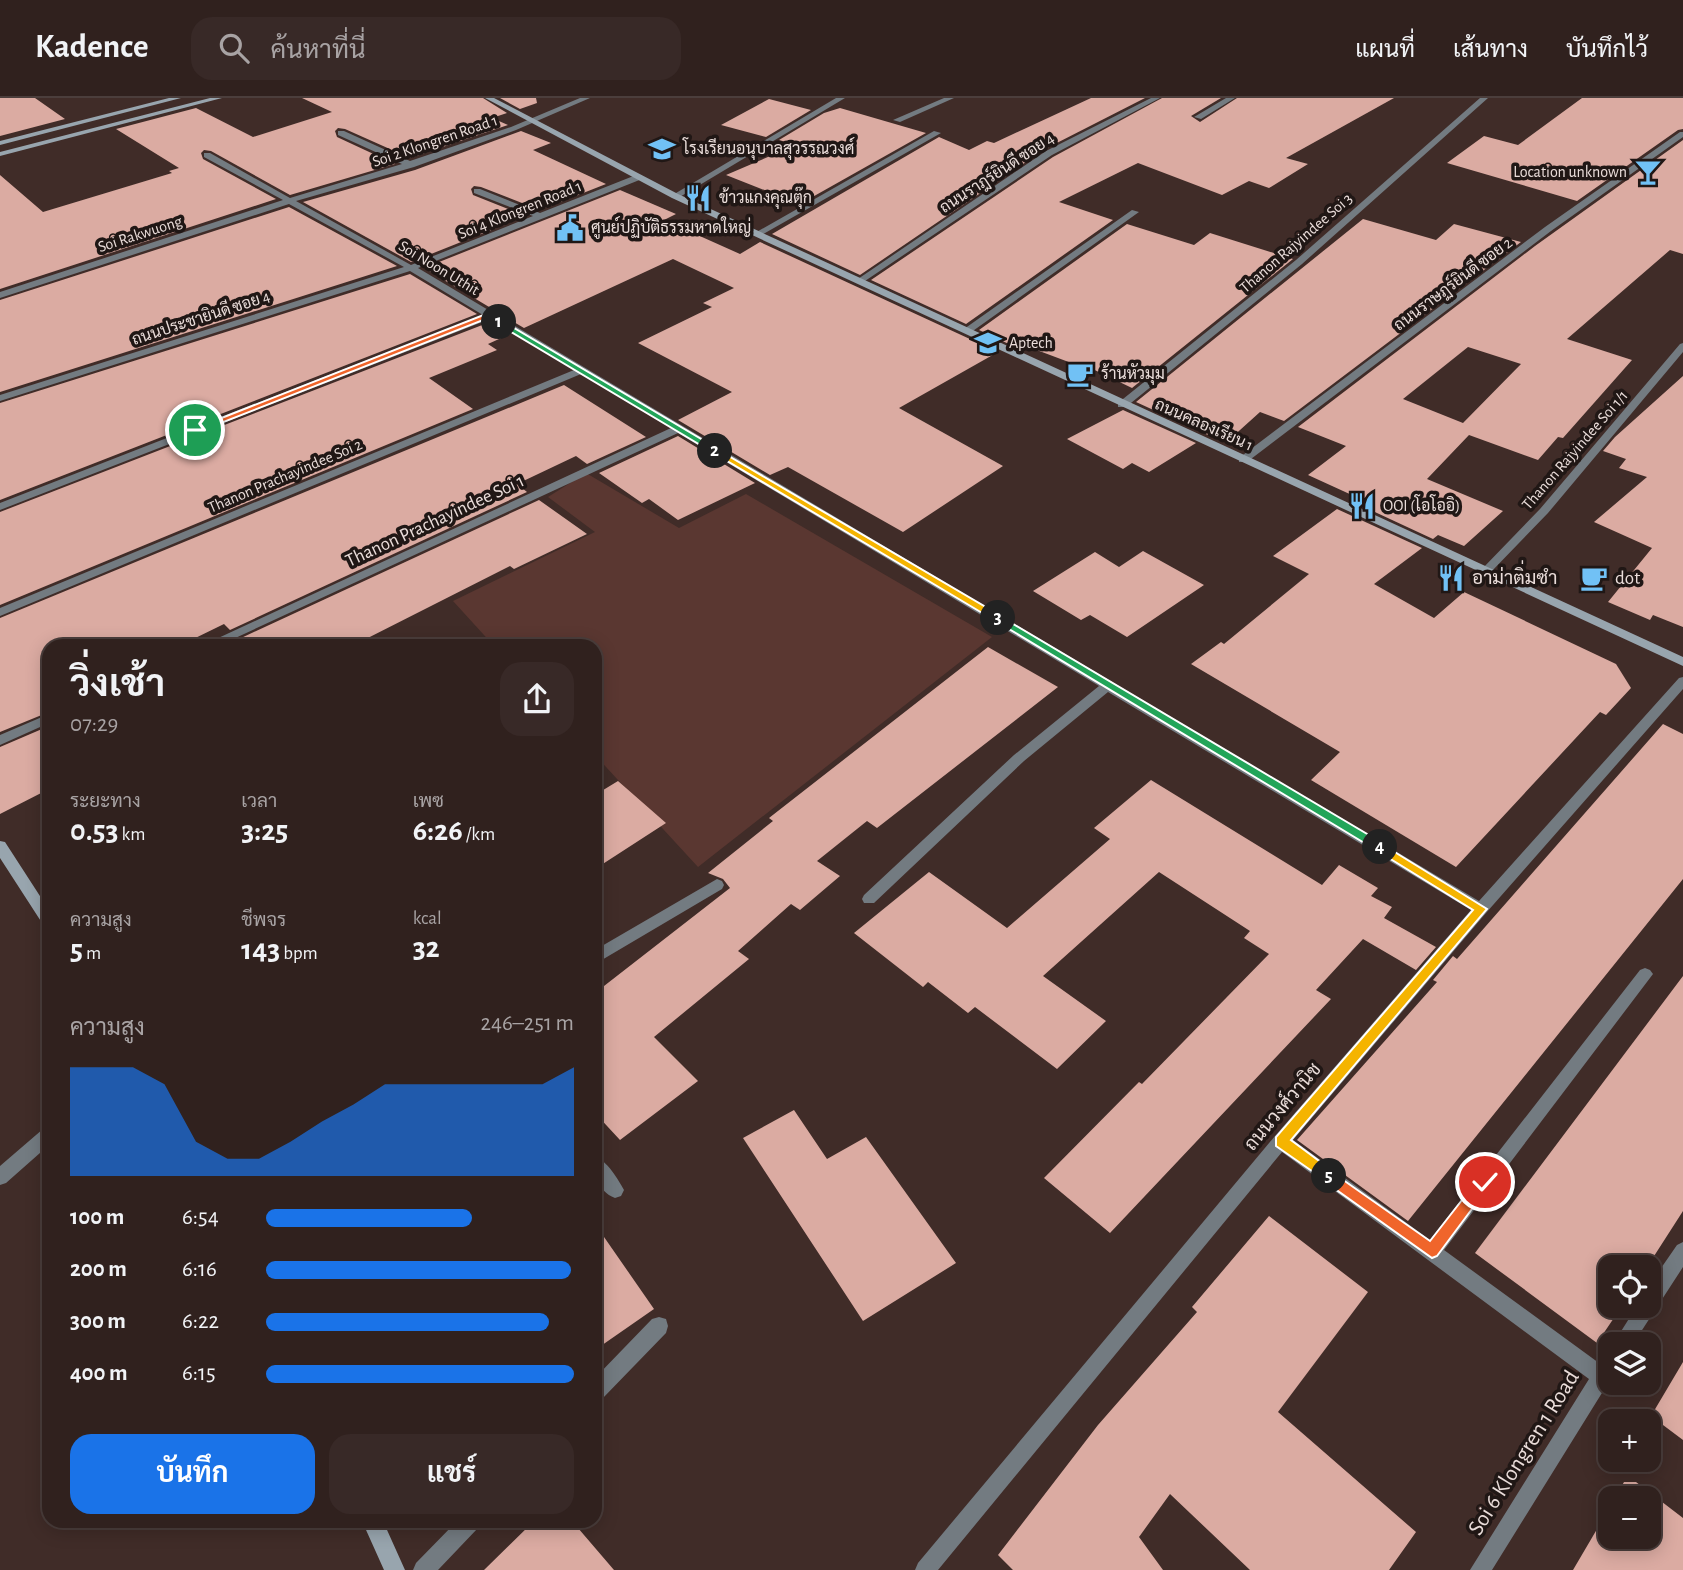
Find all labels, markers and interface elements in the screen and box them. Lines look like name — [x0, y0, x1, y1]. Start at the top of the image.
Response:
search box — [191, 17, 681, 80]
icon: search — [215, 29, 253, 67]
text: Kadence — [35, 31, 149, 64]
text: ค้นหาที่นี่ — [271, 37, 366, 63]
text: แผนที่ — [1355, 38, 1415, 62]
text: เส้นทาง — [1453, 38, 1528, 62]
text: บันทึกไว้ — [1566, 38, 1648, 62]
street label: Soi 2 Klongren Road 1 — [370, 112, 500, 170]
street label: ถนนราฎร์ยินดี ซอย 4 — [934, 126, 1058, 218]
school or university icon: โรงเรียนอนุบาลสุวรรณวงศ์ — [647, 134, 677, 164]
place label: โรงเรียนอนุบาลสุวรรณวงศ์ — [682, 136, 854, 160]
bar icon: Location unknown — [1633, 157, 1663, 187]
place label: Location unknown — [1513, 164, 1627, 180]
street label: Soi 4 Klongren Road 1 — [456, 178, 584, 242]
restaurant icon: ข้าวแกงคุณตุ๊ก — [683, 183, 713, 213]
place label: ข้าวแกงคุณตุ๊ก — [719, 186, 812, 209]
street label: Thanon Rajyindee Soi 3 — [1237, 190, 1356, 297]
street label: Soi Rakwuong — [96, 213, 184, 255]
public building icon: ศูนย์ปฏิบัติธรรมหาดใหญ่ — [555, 213, 585, 243]
place label: ศูนย์ปฏิบัติธรรมหาดใหญ่ — [591, 215, 751, 239]
street label: ถนนราษฏร์ยินดี ซอย 2 — [1388, 230, 1516, 335]
street label: Soi Noon Uthit — [396, 238, 482, 298]
street label: ถนนประชายินดี ซอย 4 — [129, 284, 272, 348]
pin: 1 — [482, 304, 516, 340]
text: 1 — [495, 312, 502, 331]
school or university icon: Aptech — [973, 328, 1003, 358]
place label: Aptech — [1009, 335, 1053, 351]
cafe icon: ร้านหัวมุม — [1065, 359, 1095, 389]
place label: ร้านหัวมุม — [1101, 363, 1165, 385]
street label: Thanon Rajyindee Soi 1/1 — [1519, 387, 1632, 513]
street label: ถนนคลองเรียน 1 — [1153, 393, 1257, 454]
pin — [165, 400, 225, 460]
icon: arrive — [176, 411, 214, 449]
pin: 2 — [698, 434, 732, 468]
street label: Thanon Prachayindee Soi 2 — [206, 436, 365, 517]
text: 2 — [710, 441, 719, 460]
street label: Thanon Prachayindee Soi 1 — [343, 471, 527, 571]
restaurant icon: OOI (โอโออิ) — [1347, 491, 1377, 521]
place label: OOI (โอโออิ) — [1383, 494, 1460, 514]
place label: อาม่าติ่มซำ — [1472, 560, 1557, 588]
restaurant icon: อาม่าติ่มซำ — [1436, 563, 1466, 593]
cafe icon: dot — [1579, 563, 1609, 593]
place label: dot — [1615, 569, 1640, 588]
pin: 3 — [981, 601, 1016, 636]
text: 3 — [993, 608, 1002, 627]
button: share — [500, 662, 574, 736]
text: วิ่งเช้า — [70, 666, 165, 704]
text: 07:29 — [70, 713, 118, 736]
text: ระยะทาง — [70, 792, 141, 811]
text: เวลา — [241, 792, 277, 811]
text: เพซ — [413, 792, 444, 811]
text: 0.53 — [70, 816, 118, 846]
text: 3:25 — [241, 816, 288, 846]
text: 6:26 — [413, 816, 463, 846]
text: km — [118, 825, 145, 844]
text: /km — [463, 825, 495, 844]
pin: 4 — [1362, 830, 1398, 864]
text: 4 — [1375, 837, 1384, 856]
text: kcal — [413, 909, 442, 928]
text: ความสูง — [70, 911, 132, 930]
text: ชีพจร — [241, 911, 286, 930]
text: 32 — [413, 933, 440, 963]
text: 5 — [70, 935, 83, 965]
text: 143 — [241, 935, 280, 965]
text: m — [83, 944, 101, 963]
text: bpm — [280, 944, 318, 963]
text: 246–251 m — [481, 1012, 574, 1035]
text: ความสูง — [70, 1017, 145, 1040]
street label: ถนนวงศ์วานิช — [1238, 1057, 1325, 1154]
pin — [1455, 1152, 1515, 1212]
pin: 5 — [1312, 1158, 1346, 1194]
icon: check — [1466, 1163, 1504, 1201]
text: 5 — [1324, 1166, 1333, 1185]
text: 100 m — [70, 1206, 124, 1229]
text: 6:54 — [182, 1206, 219, 1229]
map controls — [1598, 1255, 1661, 1549]
button: locate — [1598, 1255, 1661, 1318]
text: 200 m — [70, 1258, 127, 1281]
text: 6:16 — [182, 1258, 217, 1281]
text: 300 m — [70, 1310, 126, 1333]
text: 6:22 — [182, 1310, 219, 1333]
button: layers — [1598, 1332, 1661, 1395]
text: 400 m — [70, 1362, 128, 1385]
text: 6:15 — [182, 1362, 216, 1385]
street label: Soi 6 Klongren 1 Road — [1464, 1367, 1584, 1539]
button: + — [1598, 1409, 1661, 1472]
button: บันทึก — [70, 1434, 315, 1514]
button: แชร์ — [329, 1434, 574, 1514]
button: − — [1598, 1486, 1661, 1549]

